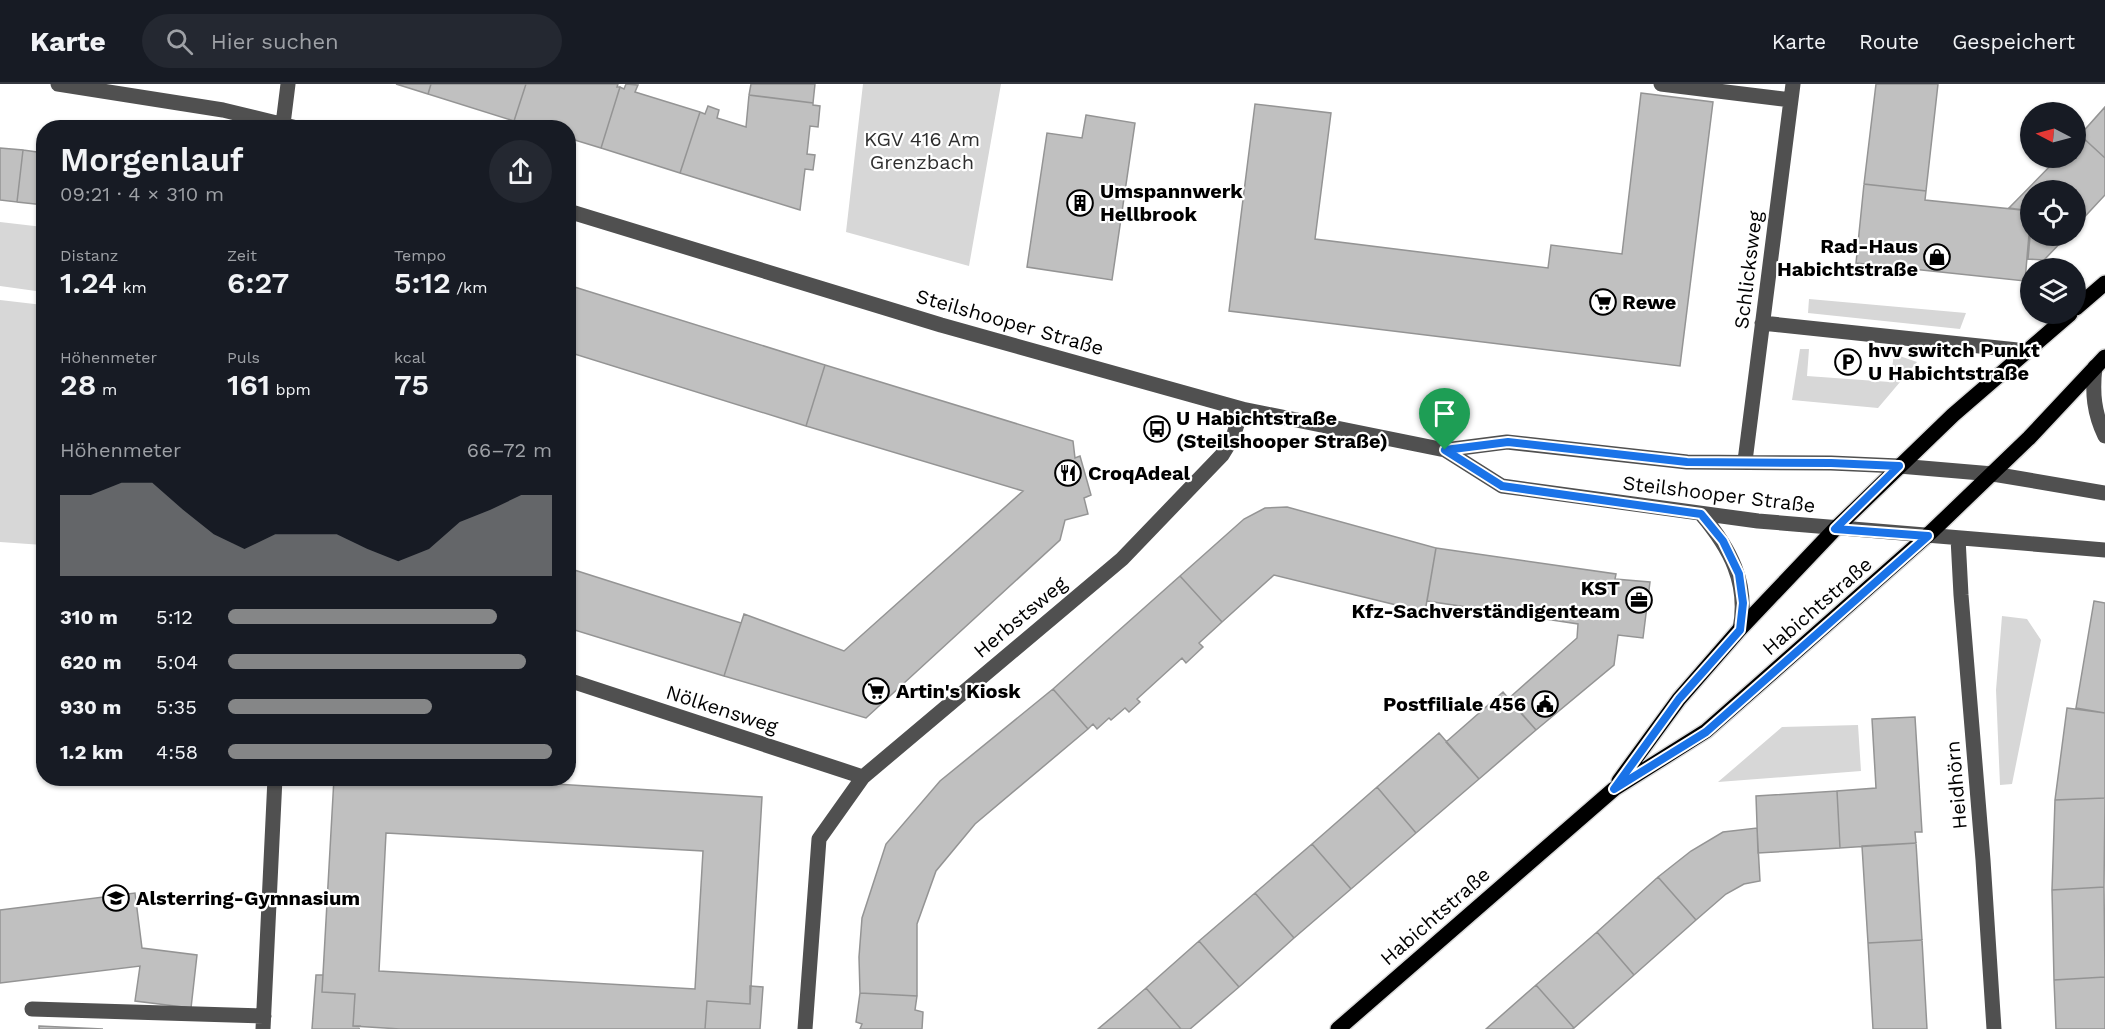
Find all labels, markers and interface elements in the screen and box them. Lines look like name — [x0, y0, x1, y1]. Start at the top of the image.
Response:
search box — [142, 14, 562, 68]
text: Karte — [30, 25, 106, 58]
icon: search — [163, 25, 196, 58]
text: Hier suchen — [211, 29, 339, 54]
text: Karte — [1772, 29, 1826, 54]
text: Route — [1859, 29, 1919, 54]
text: Gespeichert — [1952, 29, 2075, 54]
north arrow — [2020, 102, 2086, 168]
map controls — [2020, 102, 2086, 324]
park label: KGV 416 Am Grenzbach — [864, 127, 980, 174]
text: Morgenlauf — [60, 140, 244, 179]
button: share — [489, 140, 552, 203]
place label: Umspannwerk Hellbrook — [1100, 179, 1243, 226]
button: locate — [2020, 180, 2086, 246]
text: 09:21 · 4 × 310 m — [60, 182, 224, 206]
building icon: Umspannwerk Hellbrook — [1065, 188, 1095, 218]
street label: Schlicksweg — [1729, 209, 1767, 330]
place label: Rad-Haus Habichtstraße — [1777, 234, 1918, 281]
shop icon: Rad-Haus Habichtstraße — [1922, 242, 1952, 272]
text: Distanz — [60, 246, 118, 265]
text: Zeit — [227, 246, 257, 265]
text: Tempo — [394, 246, 446, 265]
button: layers — [2020, 258, 2086, 324]
text: 1.24 — [60, 265, 117, 300]
text: 6:27 — [227, 265, 289, 300]
text: 5:12 — [394, 265, 451, 300]
text: km — [117, 278, 147, 297]
text: /km — [451, 278, 487, 297]
street label: Steilshooper Straße — [913, 284, 1107, 360]
supermarket icon: Rewe — [1588, 287, 1618, 317]
place label: Rewe — [1622, 290, 1676, 314]
place label: hvv switch Punkt U Habichtstraße — [1868, 338, 2040, 385]
parking icon: hvv switch Punkt U Habichtstraße — [1833, 347, 1863, 377]
text: Höhenmeter — [60, 348, 157, 367]
text: Puls — [227, 348, 260, 367]
text: kcal — [394, 348, 426, 367]
text: 28 — [60, 367, 96, 402]
text: 161 — [227, 367, 270, 402]
text: 75 — [394, 367, 429, 402]
text: m — [96, 380, 117, 399]
text: bpm — [270, 380, 311, 399]
pin — [1419, 388, 1470, 450]
icon: arrive — [1428, 397, 1461, 430]
place label: U Habichtstraße (Steilshooper Straße) — [1176, 406, 1388, 453]
bus stop icon: U Habichtstraße (Steilshooper Straße) — [1142, 414, 1172, 444]
text: Höhenmeter — [60, 438, 181, 462]
text: 66–72 m — [467, 438, 552, 462]
restaurant icon: CroqAdeal — [1053, 458, 1083, 488]
place label: CroqAdeal — [1088, 461, 1191, 485]
street label: Steilshooper Straße — [1621, 470, 1817, 518]
street label: Habichtstraße — [1757, 552, 1877, 660]
street label: Herbstsweg — [969, 571, 1072, 663]
place label: KST Kfz-Sachverständigenteam — [1352, 576, 1620, 623]
office icon: KST Kfz-Sachverständigenteam — [1624, 585, 1654, 615]
text: 310 m — [60, 605, 118, 629]
text: 5:12 — [156, 605, 193, 629]
text: 620 m — [60, 650, 122, 674]
text: 5:04 — [156, 650, 198, 674]
supermarket icon: Artin's Kiosk — [861, 676, 891, 706]
place label: Artin's Kiosk — [896, 679, 1021, 703]
street label: Nölkensweg — [663, 680, 781, 738]
public building icon: Postfiliale 456 — [1530, 689, 1560, 719]
place label: Postfiliale 456 — [1383, 692, 1526, 716]
text: 930 m — [60, 695, 121, 719]
text: 5:35 — [156, 695, 197, 719]
text: 1.2 km — [60, 740, 123, 764]
text: 4:58 — [156, 740, 198, 764]
street label: Heidhörn — [1940, 740, 1972, 830]
street label: Habichtstraße — [1375, 862, 1495, 970]
school or university icon: Alsterring-Gymnasium — [101, 883, 131, 913]
place label: Alsterring-Gymnasium — [136, 886, 360, 910]

